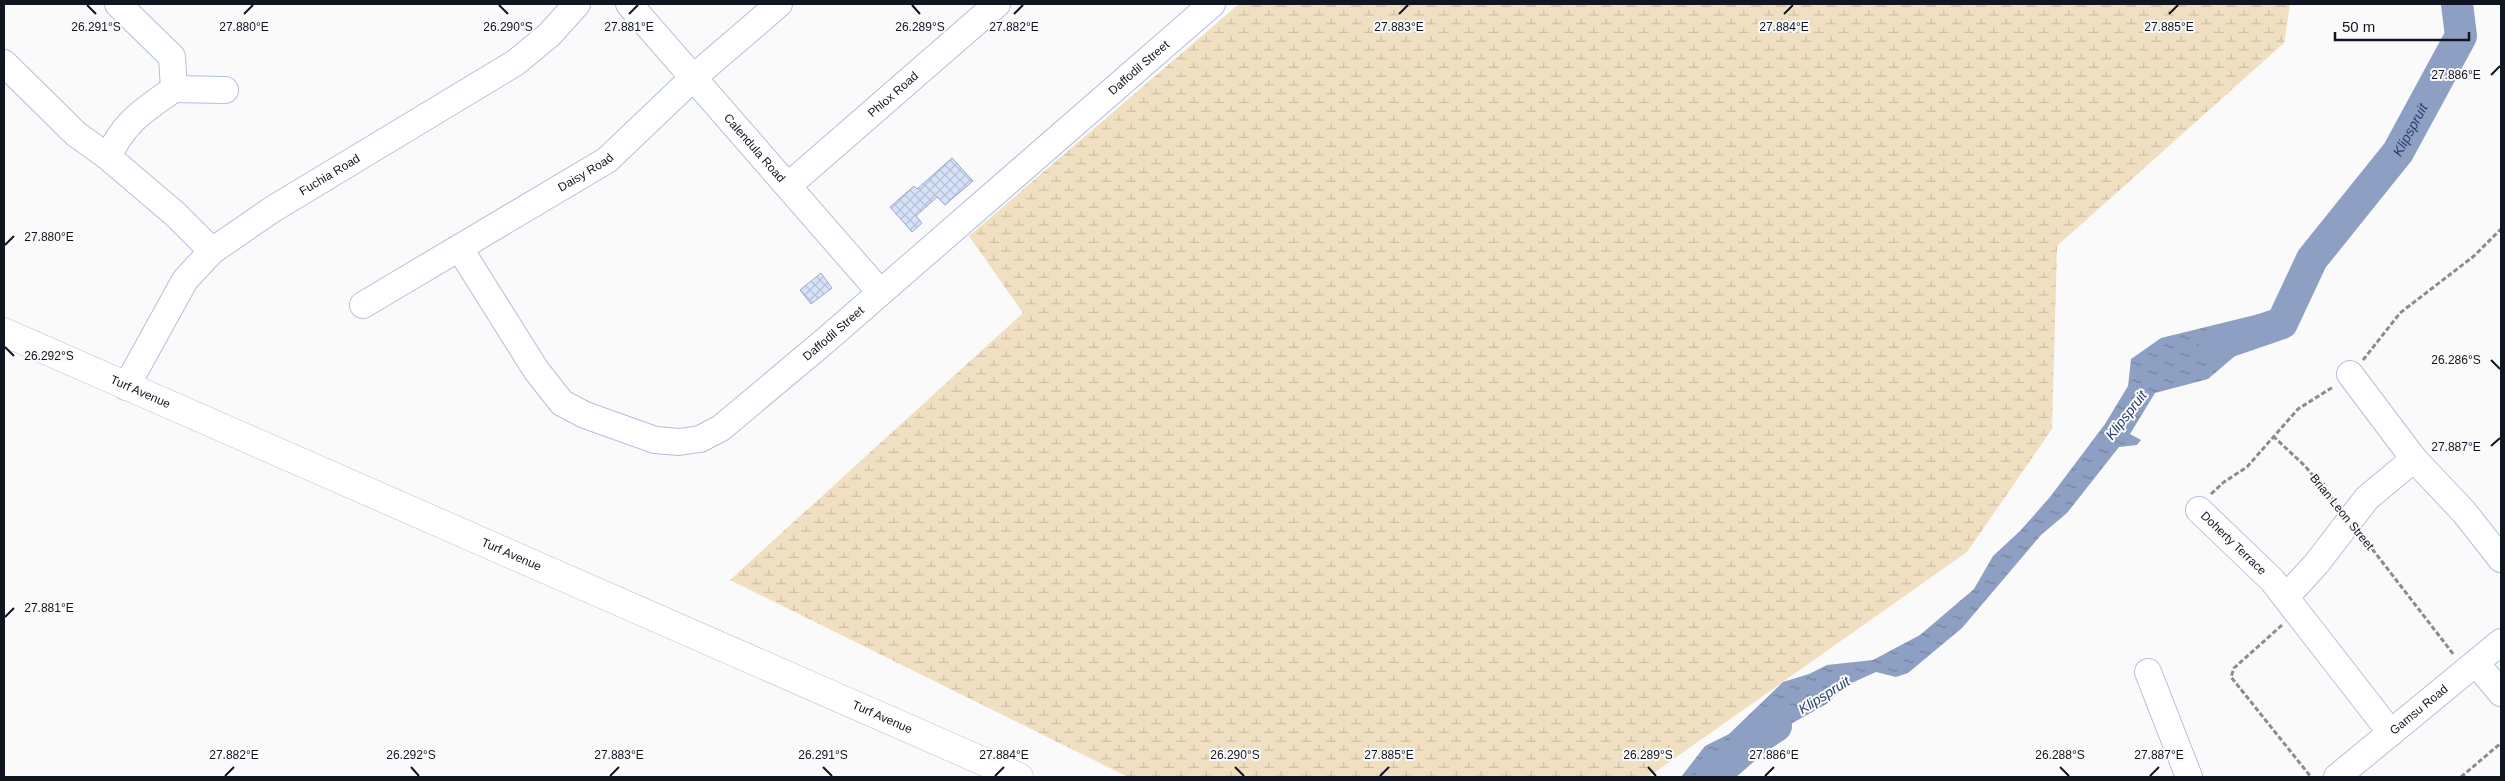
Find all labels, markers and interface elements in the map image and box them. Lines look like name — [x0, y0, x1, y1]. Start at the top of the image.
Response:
scale bar — [2335, 10, 2469, 42]
text: 50 m — [2342, 18, 2375, 35]
text: 26.291°S — [71, 20, 121, 34]
text: 27.880°E — [219, 20, 269, 34]
text: 26.290°S — [483, 20, 533, 34]
text: 27.881°E — [604, 20, 654, 34]
text: 26.289°S — [895, 20, 945, 34]
text: 27.882°E — [989, 20, 1039, 34]
text: 27.883°E — [1374, 20, 1424, 34]
text: 27.884°E — [1759, 20, 1809, 34]
text: 27.885°E — [2144, 20, 2194, 34]
street label: Daffodil Street — [1106, 37, 1173, 98]
text: 27.886°E — [2431, 68, 2481, 82]
street label: Phlox Road — [865, 69, 921, 120]
water label: Klipspruit — [2389, 100, 2431, 159]
street label: Calendula Road — [721, 111, 788, 185]
street label: Fuchia Road — [297, 151, 362, 198]
street label: Daisy Road — [555, 151, 616, 195]
text: 27.880°E — [24, 230, 74, 244]
street label: Daffodil Street — [800, 303, 867, 363]
text: 26.292°S — [24, 349, 74, 363]
text: 26.286°S — [2431, 353, 2481, 367]
street label: Turf Avenue — [108, 373, 173, 411]
water label: Klipspruit — [2102, 387, 2151, 443]
text: 27.887°E — [2431, 440, 2481, 454]
street label: Brian Leon Street — [2307, 471, 2377, 553]
street label: Doherty Terrace — [2198, 509, 2269, 578]
street label: Turf Avenue — [479, 535, 544, 574]
text: 27.881°E — [24, 601, 74, 615]
water label: Klipspruit — [1795, 672, 1854, 717]
street label: Gamsu Road — [2387, 682, 2451, 738]
street label: Turf Avenue — [850, 698, 915, 736]
text: 27.882°E — [209, 748, 259, 762]
text: 26.292°S — [386, 748, 436, 762]
text: 27.883°E — [594, 748, 644, 762]
text: 26.291°S — [798, 748, 848, 762]
text: 27.884°E — [979, 748, 1029, 762]
text: 26.290°S — [1210, 748, 1260, 762]
text: 27.885°E — [1364, 748, 1414, 762]
text: 26.289°S — [1623, 748, 1673, 762]
text: 27.886°E — [1749, 748, 1799, 762]
text: 26.288°S — [2035, 748, 2085, 762]
text: 27.887°E — [2134, 748, 2184, 762]

